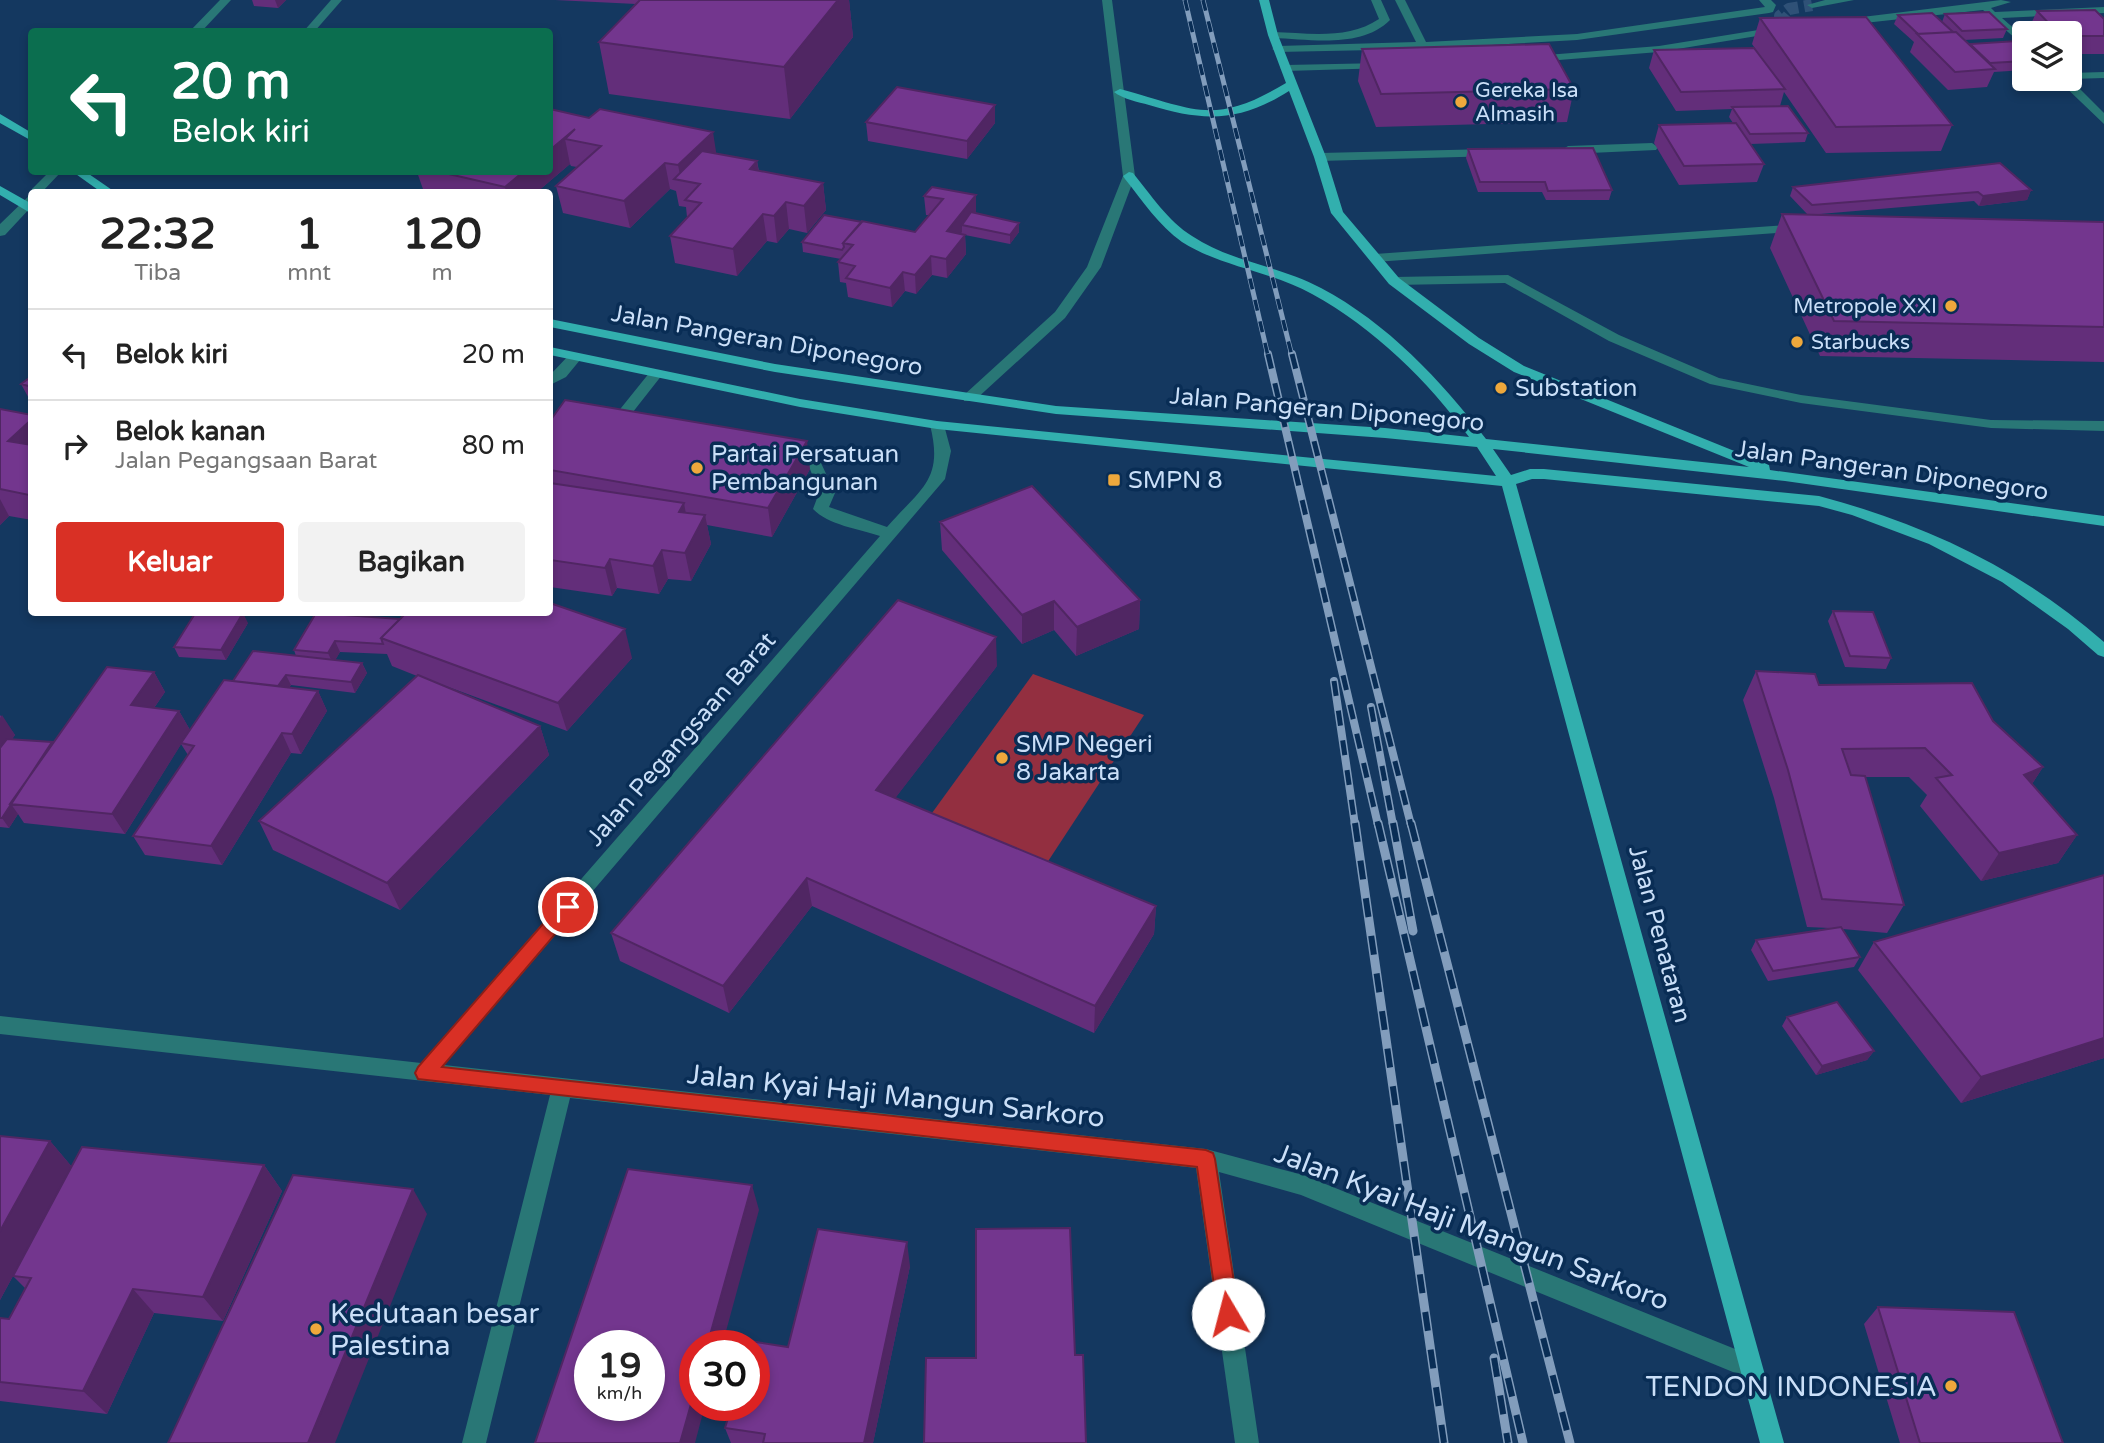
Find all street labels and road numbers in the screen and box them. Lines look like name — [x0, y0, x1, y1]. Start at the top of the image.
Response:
street label: Jalan Pangeran Diponegoro — [609, 299, 925, 382]
street label: Jalan Pangeran Diponegoro — [1168, 381, 1485, 438]
street label: Jalan Pangeran Diponegoro — [1734, 434, 2050, 507]
street label: Jalan Pegangsaan Barat — [581, 626, 782, 852]
street label: Jalan Penataran — [1622, 842, 1697, 1026]
street label: Jalan Kyai Haji Mangun Sarkoro — [685, 1057, 1106, 1135]
street label: Jalan Kyai Haji Mangun Sarkoro — [1270, 1136, 1674, 1318]

